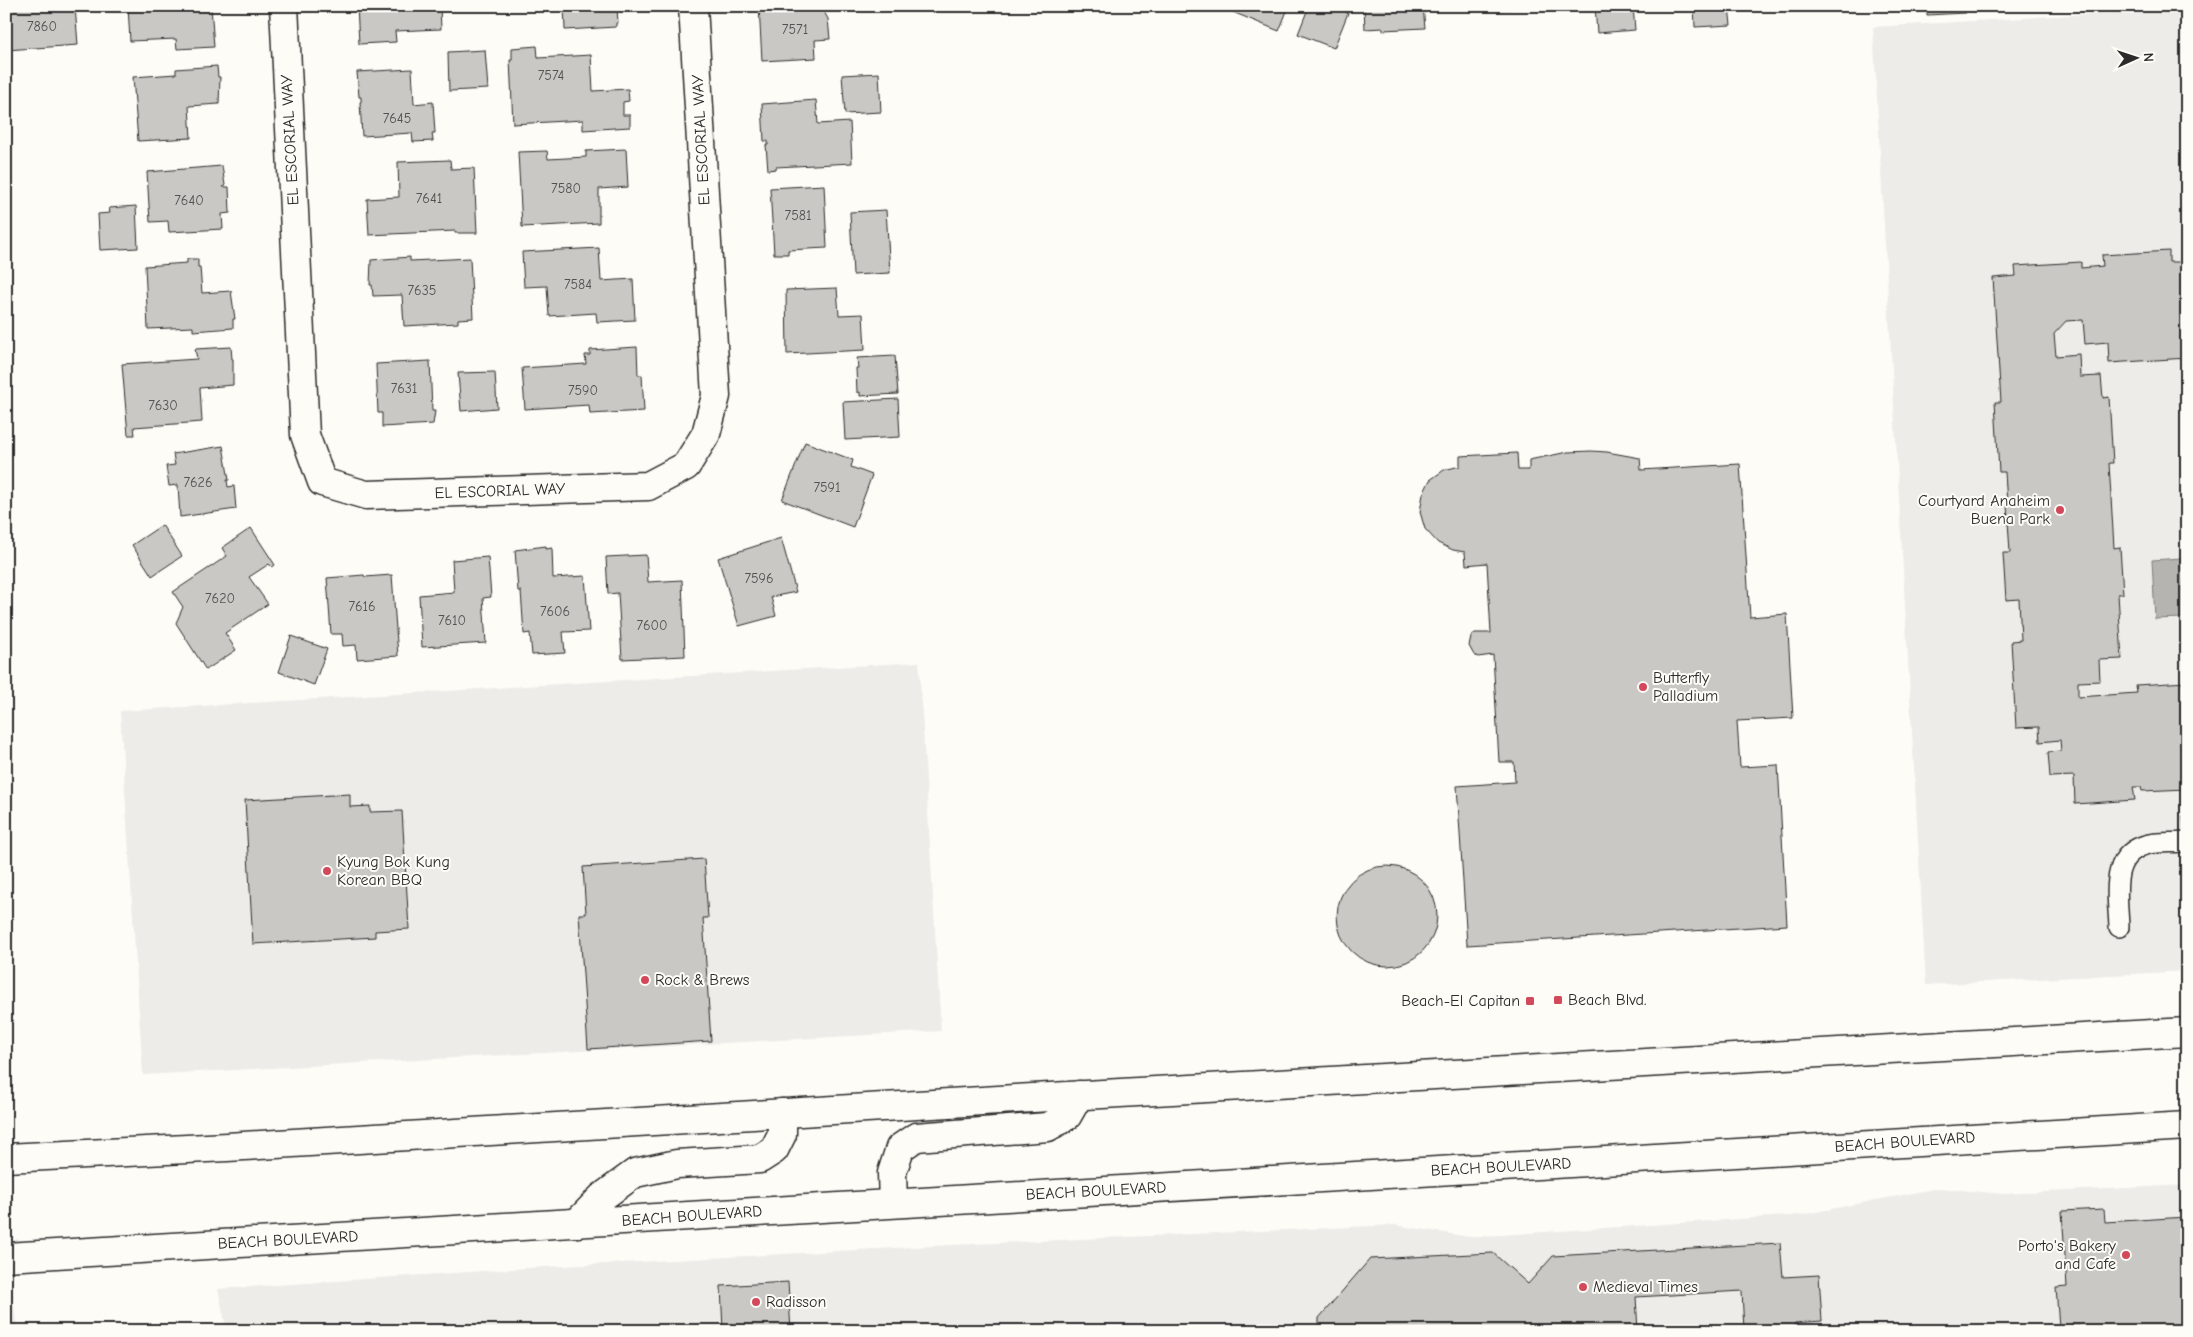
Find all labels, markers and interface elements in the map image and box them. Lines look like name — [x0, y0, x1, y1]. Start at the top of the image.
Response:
house number: 7860 — [27, 18, 57, 35]
house number: 7571 — [782, 21, 808, 38]
north arrow — [2110, 32, 2160, 82]
text: N — [2140, 52, 2157, 62]
house number: 7574 — [538, 67, 564, 84]
street label: EL ESCORIAL WAY — [278, 74, 302, 206]
street label: EL ESCORIAL WAY — [689, 74, 713, 206]
house number: 7645 — [383, 110, 411, 127]
house number: 7580 — [551, 180, 581, 197]
house number: 7641 — [416, 190, 442, 207]
house number: 7640 — [174, 192, 204, 209]
house number: 7581 — [785, 207, 811, 224]
house number: 7584 — [564, 276, 592, 293]
house number: 7635 — [408, 282, 436, 299]
house number: 7631 — [391, 380, 417, 397]
house number: 7590 — [568, 382, 598, 399]
house number: 7630 — [148, 397, 178, 414]
house number: 7626 — [183, 474, 213, 491]
house number: 7591 — [813, 479, 841, 496]
street label: EL ESCORIAL WAY — [434, 480, 566, 502]
place label: Courtyard Anaheim Buena Park — [1918, 492, 2050, 528]
marker: Courtyard Anaheim Buena Park — [2054, 504, 2066, 516]
house number: 7596 — [744, 570, 774, 587]
house number: 7620 — [205, 590, 235, 607]
house number: 7616 — [348, 598, 376, 615]
house number: 7606 — [540, 603, 570, 620]
house number: 7610 — [438, 612, 466, 629]
house number: 7600 — [636, 617, 668, 634]
place label: Butterfly Palladium — [1653, 669, 1718, 705]
marker: Butterfly Palladium — [1637, 681, 1649, 693]
place label: Kyung Bok Kung Korean BBQ — [337, 853, 450, 889]
marker: Kyung Bok Kung Korean BBQ — [321, 865, 333, 877]
place label: Rock & Brews — [655, 971, 750, 989]
marker: Rock & Brews — [639, 974, 651, 986]
place label: Beach Blvd. — [1568, 991, 1647, 1009]
place label: Beach-El Capitan — [1401, 992, 1520, 1010]
marker: Beach Blvd. — [1552, 994, 1564, 1006]
marker: Beach-El Capitan — [1524, 995, 1536, 1007]
street label: BEACH BOULEVARD — [1834, 1128, 1976, 1156]
street label: BEACH BOULEVARD — [1430, 1154, 1572, 1180]
street label: BEACH BOULEVARD — [1025, 1178, 1167, 1204]
street label: BEACH BOULEVARD — [621, 1202, 763, 1230]
street label: BEACH BOULEVARD — [217, 1227, 359, 1253]
place label: Porto's Bakery and Cafe — [2018, 1237, 2117, 1273]
marker: Porto's Bakery and Cafe — [2120, 1249, 2132, 1261]
place label: Medieval Times — [1593, 1278, 1698, 1296]
marker: Medieval Times — [1577, 1281, 1589, 1293]
place label: Radisson — [766, 1293, 826, 1311]
marker: Radisson — [750, 1296, 762, 1308]

